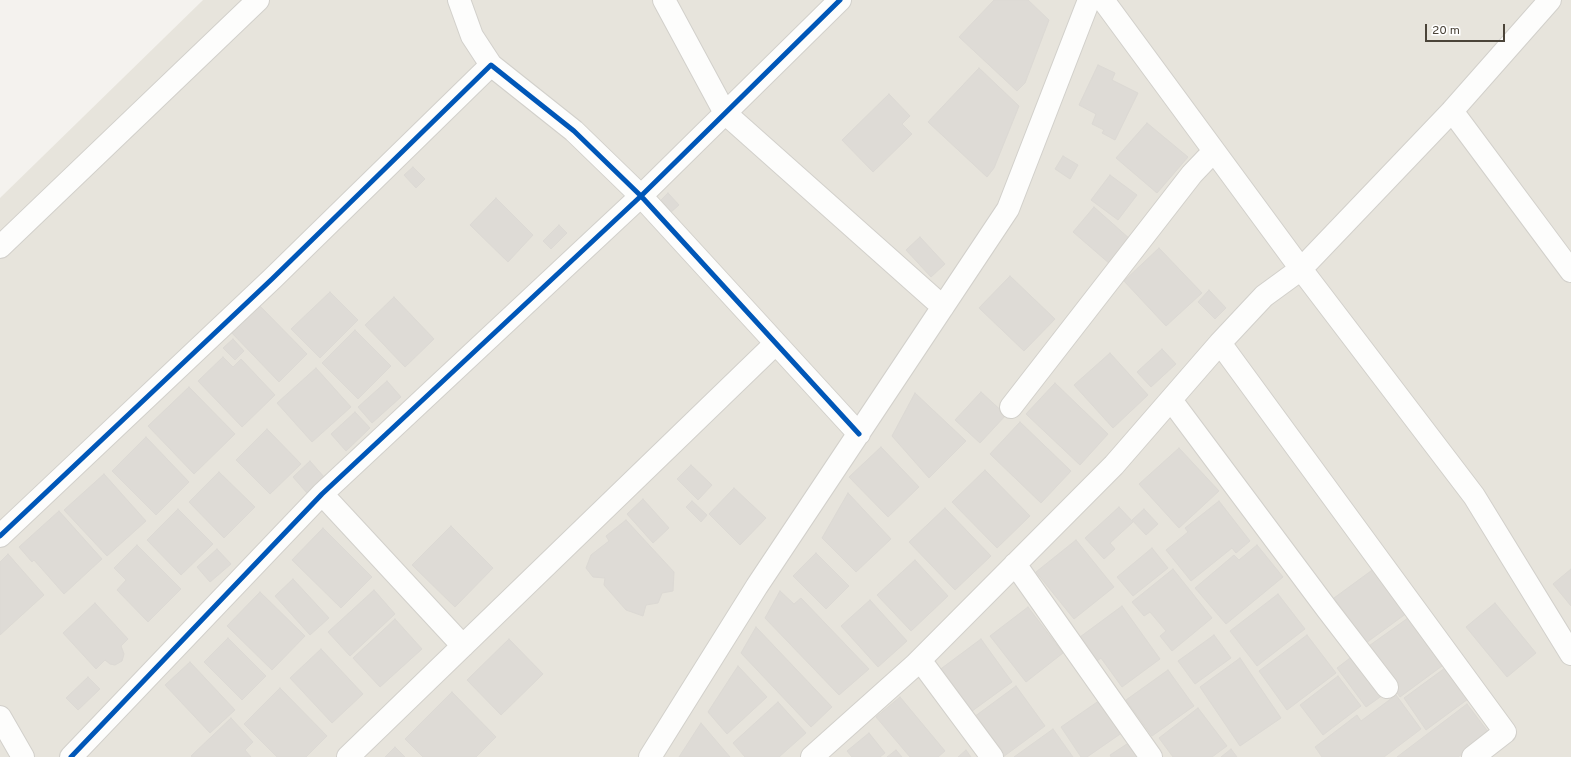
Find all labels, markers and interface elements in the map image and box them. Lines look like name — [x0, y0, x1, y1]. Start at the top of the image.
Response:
scale bar — [1427, 16, 1507, 42]
text: 20 m — [1432, 23, 1460, 39]

